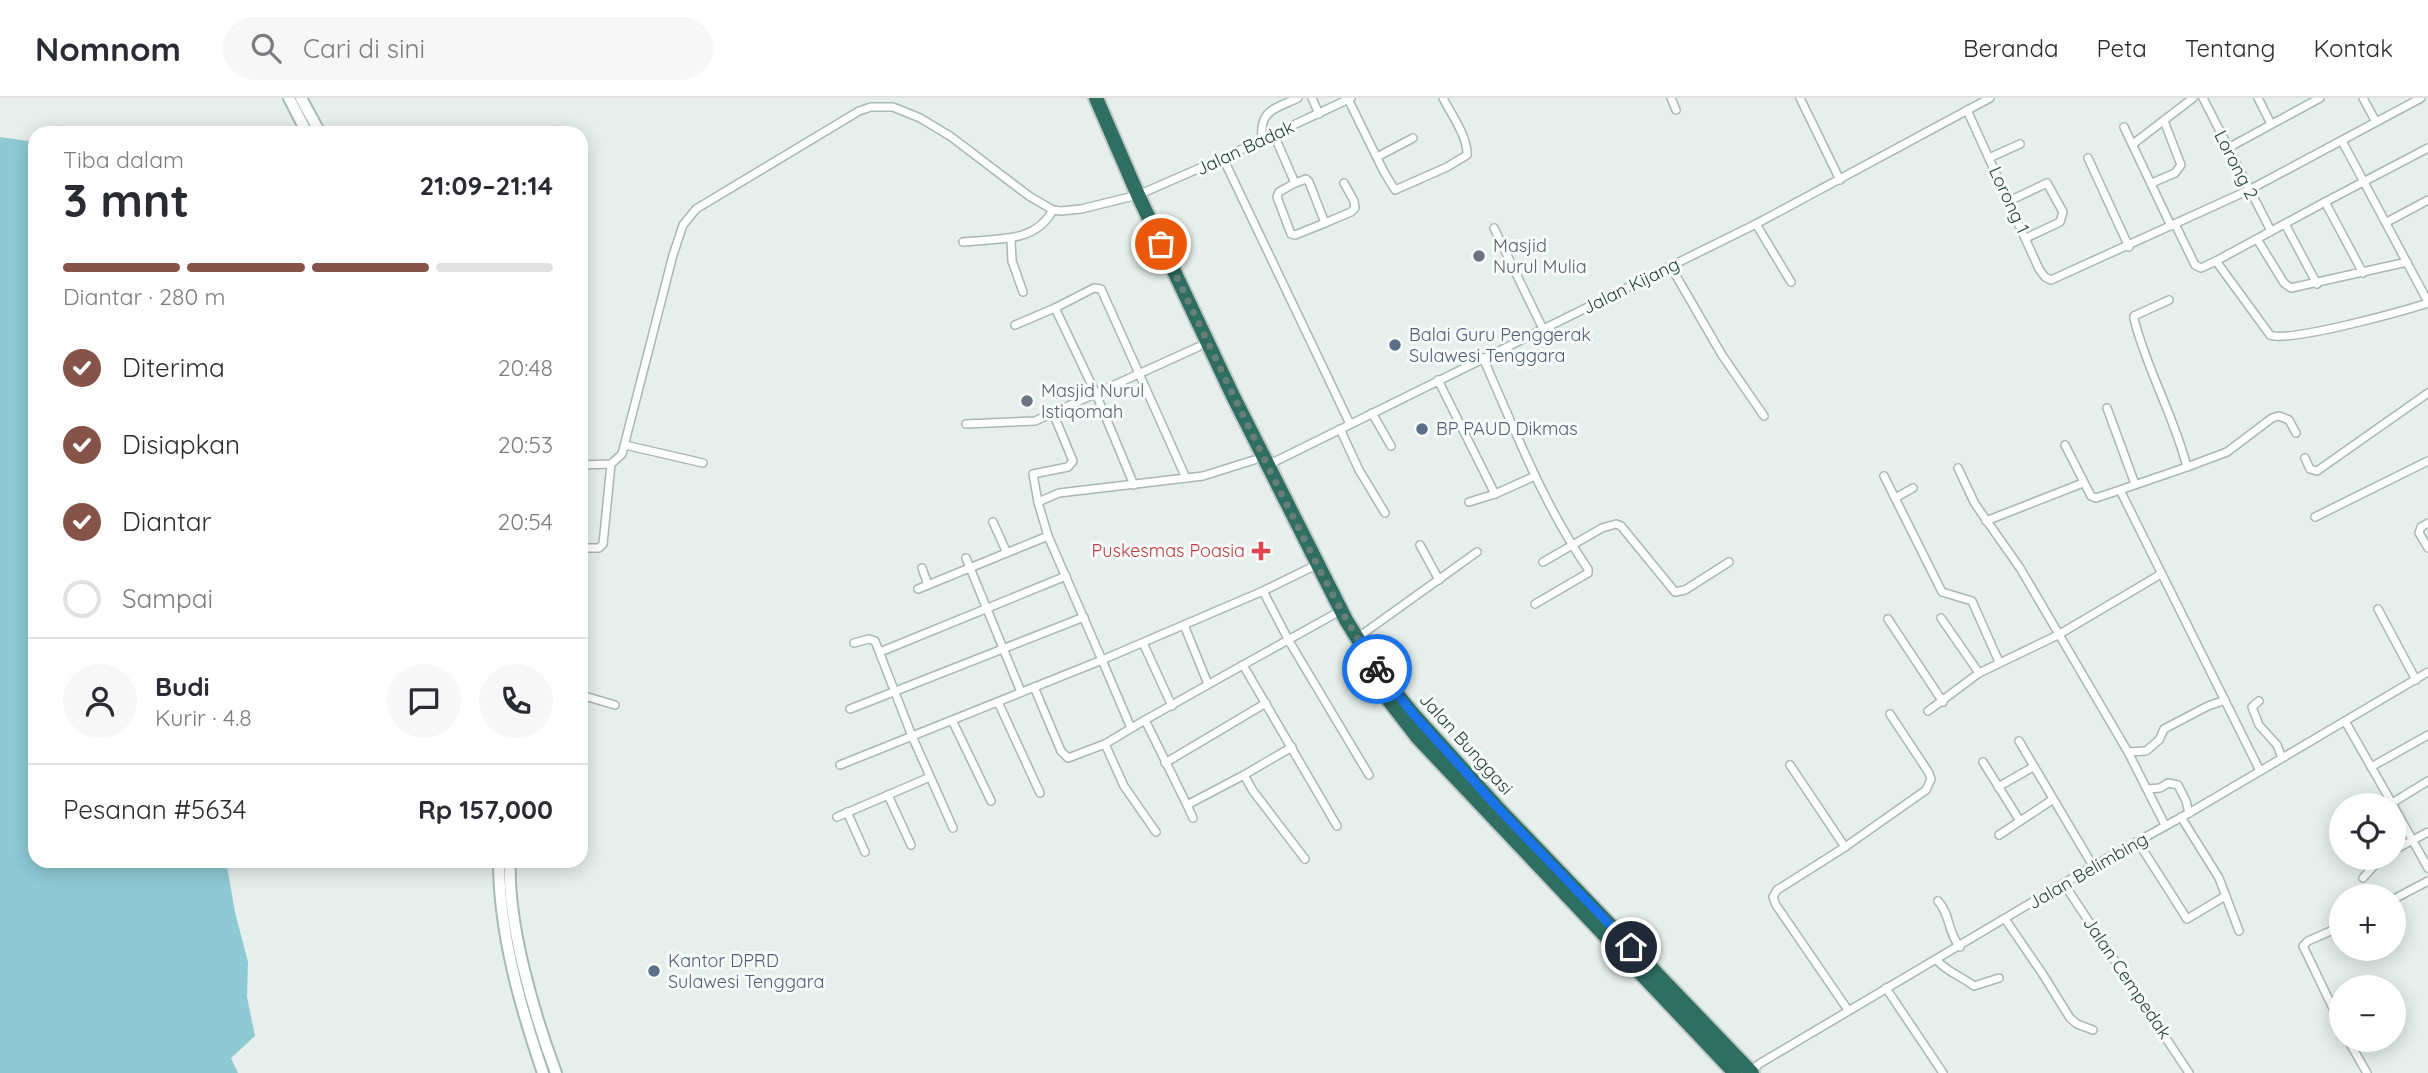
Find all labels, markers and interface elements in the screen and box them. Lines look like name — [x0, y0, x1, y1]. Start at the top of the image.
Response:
search box — [223, 17, 713, 80]
text: Nomnom — [35, 28, 181, 69]
icon: search — [247, 29, 285, 67]
text: Cari di sini — [303, 32, 425, 65]
text: Beranda — [1963, 33, 2059, 63]
text: Peta — [2097, 33, 2147, 63]
text: Tentang — [2185, 33, 2275, 63]
text: Kontak — [2313, 33, 2393, 63]
street label: Jalan Badak — [1192, 115, 1298, 180]
street label: Lorong 2 — [2209, 126, 2264, 203]
text: Tiba dalam — [63, 145, 184, 174]
street label: Lorong 1 — [1984, 163, 2035, 237]
text: 21:09–21:14 — [419, 169, 553, 202]
text: 3 mnt — [63, 171, 189, 229]
pin — [1131, 214, 1191, 274]
icon: bag — [1142, 225, 1180, 263]
place label: Masjid Nurul Mulia — [1493, 234, 1587, 278]
marker: Masjid Nurul Mulia — [1471, 248, 1487, 264]
street label: Jalan Kijang — [1579, 252, 1683, 319]
text: Diantar · 280 m — [63, 282, 225, 311]
place label: Balai Guru Penggerak Sulawesi Tenggara — [1409, 323, 1591, 367]
marker: Balai Guru Penggerak Sulawesi Tenggara — [1387, 337, 1403, 353]
icon: check — [63, 349, 101, 387]
text: Diterima — [122, 351, 225, 384]
text: 20:48 — [498, 353, 553, 382]
place label: Masjid Nurul Istiqomah — [1041, 379, 1144, 423]
marker: Masjid Nurul Istiqomah — [1019, 393, 1035, 409]
place label: BP PAUD Dikmas — [1436, 417, 1578, 440]
marker: BP PAUD Dikmas — [1414, 421, 1430, 437]
icon: check — [63, 426, 101, 464]
text: Disiapkan — [122, 428, 240, 461]
text: 20:53 — [498, 430, 553, 459]
icon: check — [63, 503, 101, 541]
text: Diantar — [122, 505, 212, 538]
text: 20:54 — [498, 507, 553, 536]
place label: Puskesmas Poasia — [1092, 539, 1245, 562]
marker: Puskesmas Poasia — [1251, 541, 1271, 561]
text: Sampai — [122, 582, 213, 615]
courier — [1342, 634, 1412, 704]
icon: bike — [1358, 650, 1396, 688]
button: person — [63, 664, 137, 738]
button: chat — [387, 664, 461, 738]
button: phone — [479, 664, 553, 738]
text: Budi — [155, 670, 210, 703]
street label: Jalan Bunggasi — [1414, 688, 1518, 799]
text: Kurir · 4.8 — [155, 703, 252, 732]
text: Pesanan #5634 — [63, 793, 246, 826]
text: Rp 157,000 — [418, 793, 553, 826]
map controls — [2329, 793, 2406, 1052]
button: locate — [2329, 793, 2406, 870]
street label: Jalan Belimbing — [2024, 827, 2152, 914]
button: + — [2329, 884, 2406, 961]
street label: Jalan Cempedak — [2078, 912, 2177, 1043]
pin — [1601, 917, 1661, 977]
icon: home — [1612, 928, 1650, 966]
place label: Kantor DPRD Sulawesi Tenggara — [668, 949, 824, 993]
marker: Kantor DPRD Sulawesi Tenggara — [646, 963, 662, 979]
button: − — [2329, 975, 2406, 1052]

